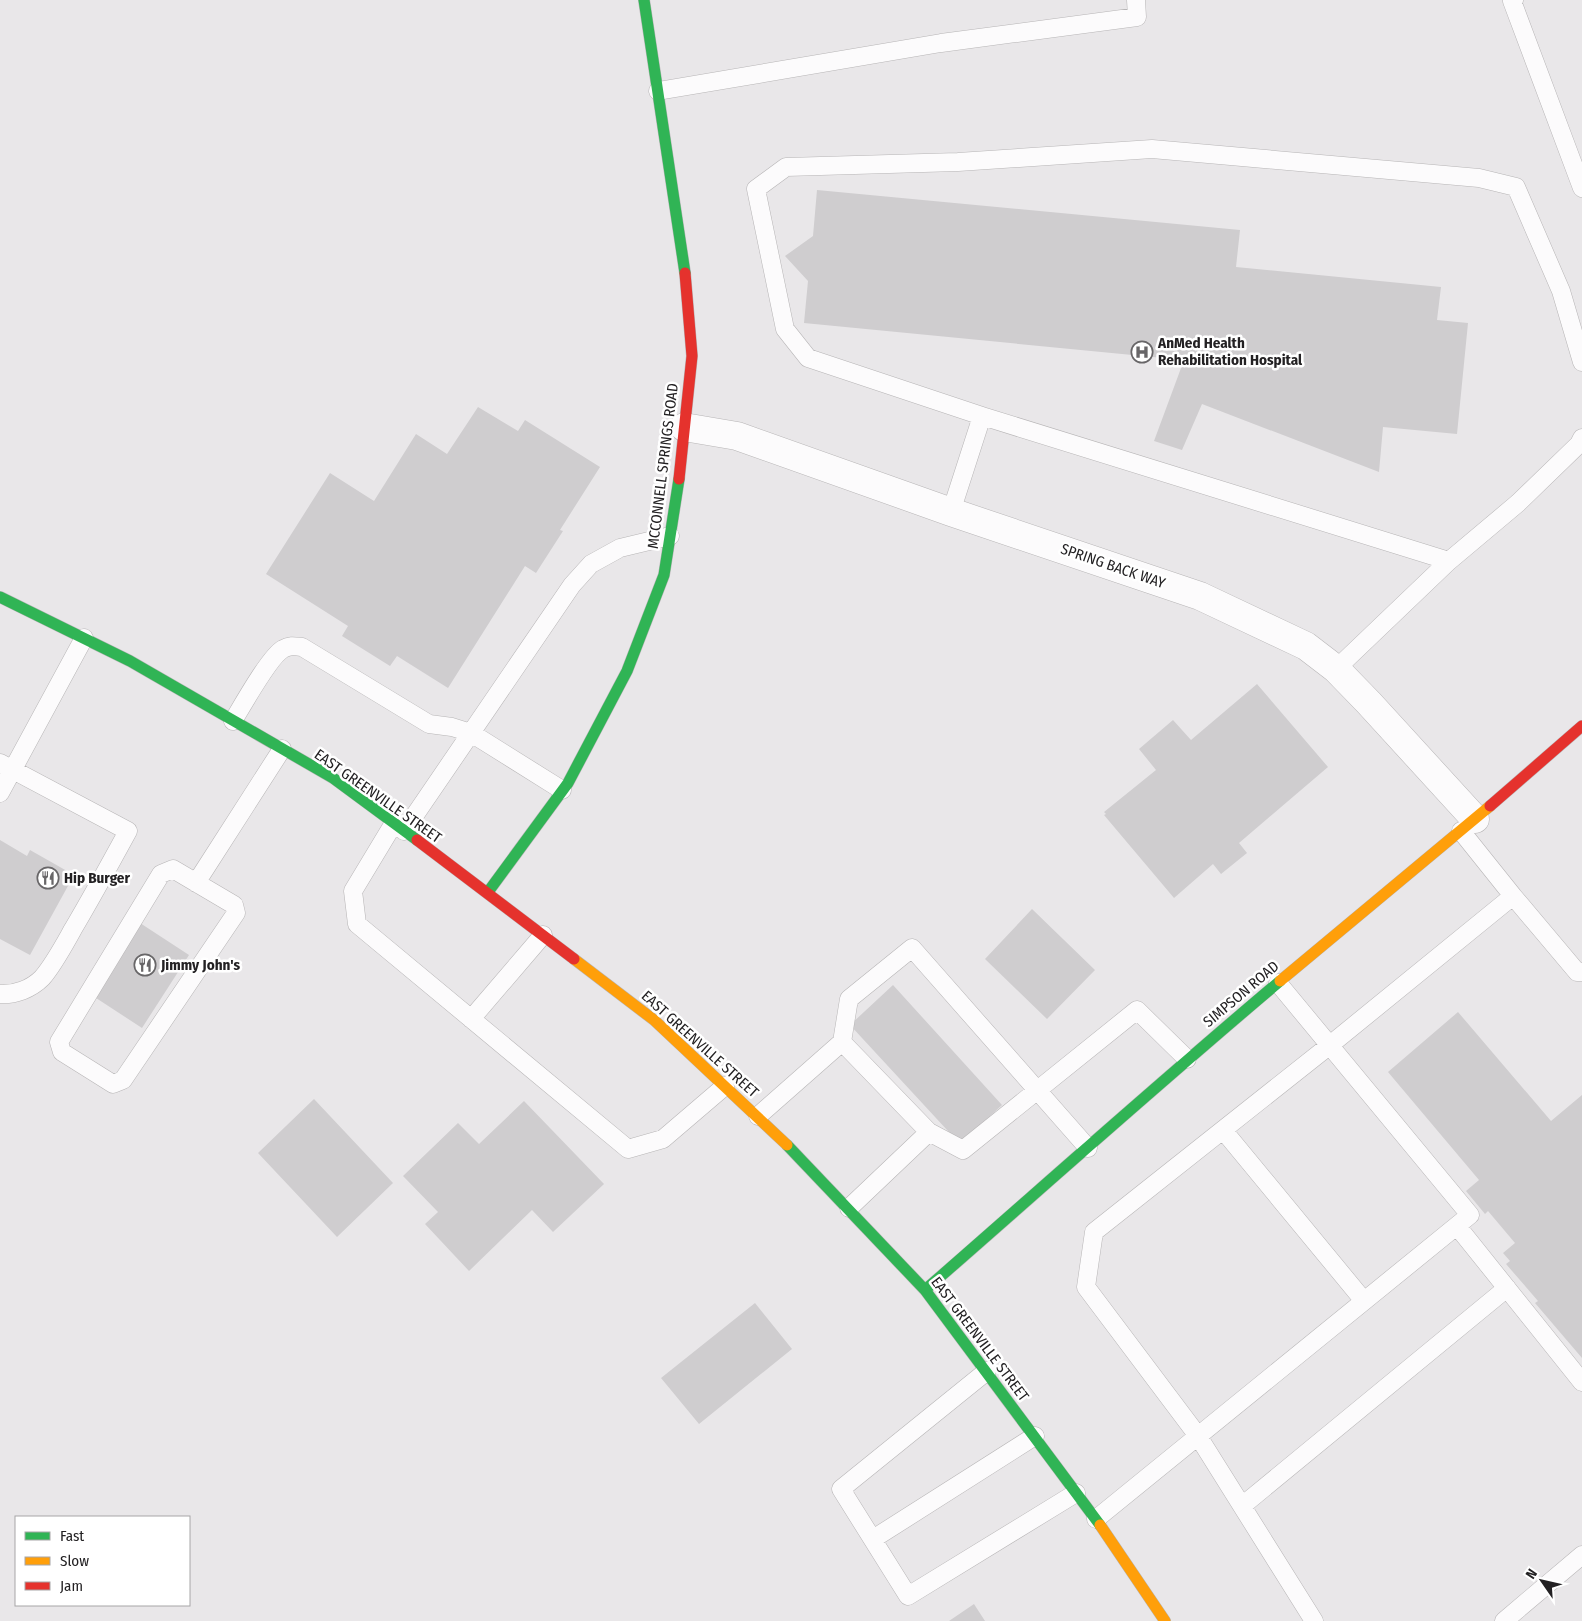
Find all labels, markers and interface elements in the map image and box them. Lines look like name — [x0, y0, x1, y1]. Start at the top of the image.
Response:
place label: AnMed Health Rehabilitation Hospital — [1157, 334, 1303, 369]
hospital icon: AnMed Health Rehabilitation Hospital — [1130, 340, 1154, 364]
street label: MCCONNELL SPRINGS ROAD — [644, 382, 682, 550]
street label: SPRING BACK WAY — [1058, 540, 1168, 592]
street label: EAST GREENVILLE STREET — [311, 745, 445, 847]
restaurant icon: Hip Burger — [36, 866, 60, 890]
place label: Hip Burger — [64, 869, 130, 887]
restaurant icon: Jimmy John's — [133, 953, 157, 977]
place label: Jimmy John's — [160, 956, 240, 974]
street label: SIMPSON ROAD — [1200, 957, 1282, 1031]
street label: EAST GREENVILLE STREET — [638, 987, 762, 1101]
street label: EAST GREENVILLE STREET — [927, 1273, 1033, 1405]
legend — [15, 1516, 190, 1606]
text: Fast — [60, 1527, 84, 1545]
text: Slow — [60, 1552, 89, 1570]
north arrow — [1517, 1556, 1567, 1606]
text: N — [1522, 1566, 1541, 1582]
text: Jam — [60, 1577, 83, 1595]

